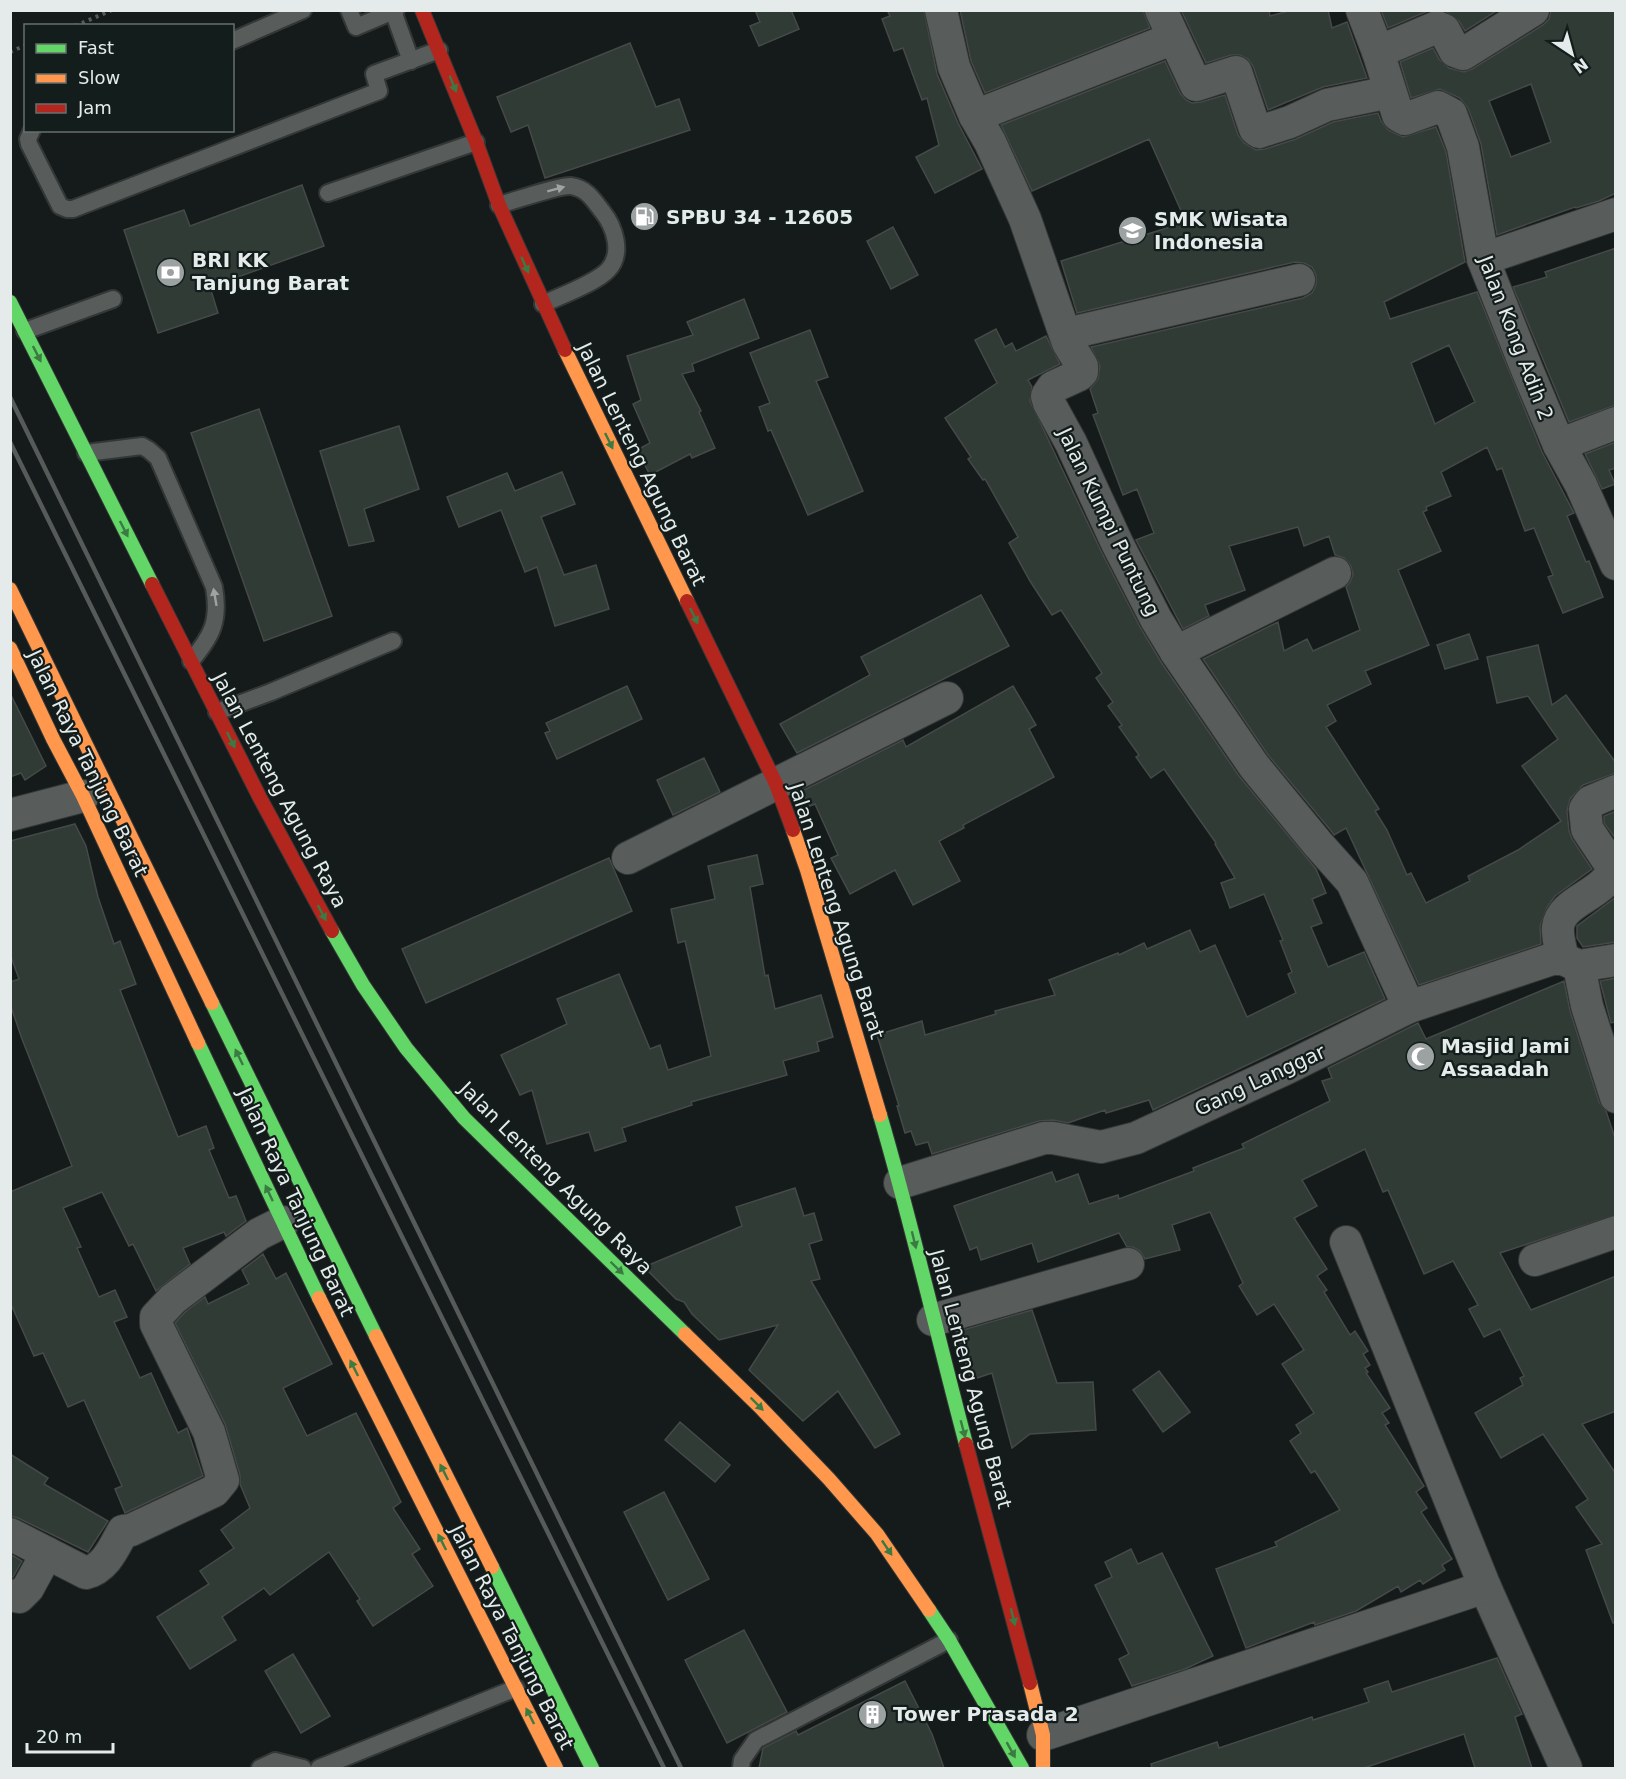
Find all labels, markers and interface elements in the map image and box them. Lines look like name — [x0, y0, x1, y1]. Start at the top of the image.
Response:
legend — [24, 24, 234, 132]
north arrow — [1542, 24, 1602, 84]
text: Fast — [78, 37, 114, 58]
text: N — [1570, 54, 1592, 77]
text: Slow — [78, 67, 120, 88]
one-way arrow — [449, 75, 458, 93]
text: Jam — [77, 97, 112, 118]
one-way arrow — [547, 184, 565, 194]
fuel station icon: SPBU 34 - 12605 — [629, 201, 661, 233]
place label: SPBU 34 - 12605 — [666, 205, 853, 229]
place label: SMK Wisata Indonesia — [1154, 207, 1288, 254]
school or university icon: SMK Wisata Indonesia — [1117, 214, 1149, 246]
place label: BRI KK Tanjung Barat — [192, 248, 350, 295]
street label: Jalan Kong Adih 2 — [1473, 250, 1558, 424]
bank icon: BRI KK Tanjung Barat — [155, 256, 187, 288]
one-way arrow — [521, 256, 531, 274]
street label: Jalan Lenteng Agung Barat — [572, 337, 712, 590]
one-way arrow — [32, 346, 42, 363]
street label: Jalan Kumpi Puntung — [1052, 422, 1165, 620]
one-way arrow — [604, 433, 614, 450]
one-way arrow — [120, 520, 129, 537]
one-way arrow — [210, 587, 219, 606]
one-way arrow — [690, 608, 699, 625]
street label: Jalan Raya Tanjung Barat — [22, 644, 153, 880]
street label: Jalan Lenteng Agung Raya — [207, 666, 352, 912]
one-way arrow — [226, 732, 236, 749]
street label: Jalan Lenteng Agung Barat — [784, 778, 890, 1042]
one-way arrow — [317, 904, 327, 921]
place label: Masjid Jami Assaadah — [1441, 1034, 1570, 1081]
street label: Gang Langgar — [1191, 1039, 1330, 1121]
mosque icon: Masjid Jami Assaadah — [1404, 1041, 1436, 1073]
one-way arrow — [234, 1048, 244, 1065]
street label: Jalan Lenteng Agung Raya — [453, 1075, 658, 1280]
street label: Jalan Raya Tanjung Barat — [232, 1082, 360, 1320]
one-way arrow — [264, 1183, 274, 1201]
one-way arrow — [910, 1231, 919, 1250]
street label: Jalan Lenteng Agung Barat — [924, 1245, 1017, 1512]
one-way arrow — [610, 1261, 625, 1275]
one-way arrow — [350, 1359, 360, 1377]
one-way arrow — [750, 1396, 764, 1411]
one-way arrow — [959, 1420, 968, 1438]
one-way arrow — [439, 1463, 449, 1480]
street label: Jalan Raya Tanjung Barat — [444, 1519, 579, 1754]
one-way arrow — [437, 1533, 447, 1550]
one-way arrow — [882, 1540, 893, 1557]
one-way arrow — [1009, 1608, 1018, 1626]
building icon: Tower Prasada 2 — [856, 1698, 888, 1730]
place label: Tower Prasada 2 — [893, 1702, 1079, 1726]
one-way arrow — [525, 1708, 535, 1725]
scale bar — [27, 1716, 112, 1754]
text: 20 m — [36, 1726, 82, 1747]
one-way arrow — [1006, 1742, 1016, 1759]

